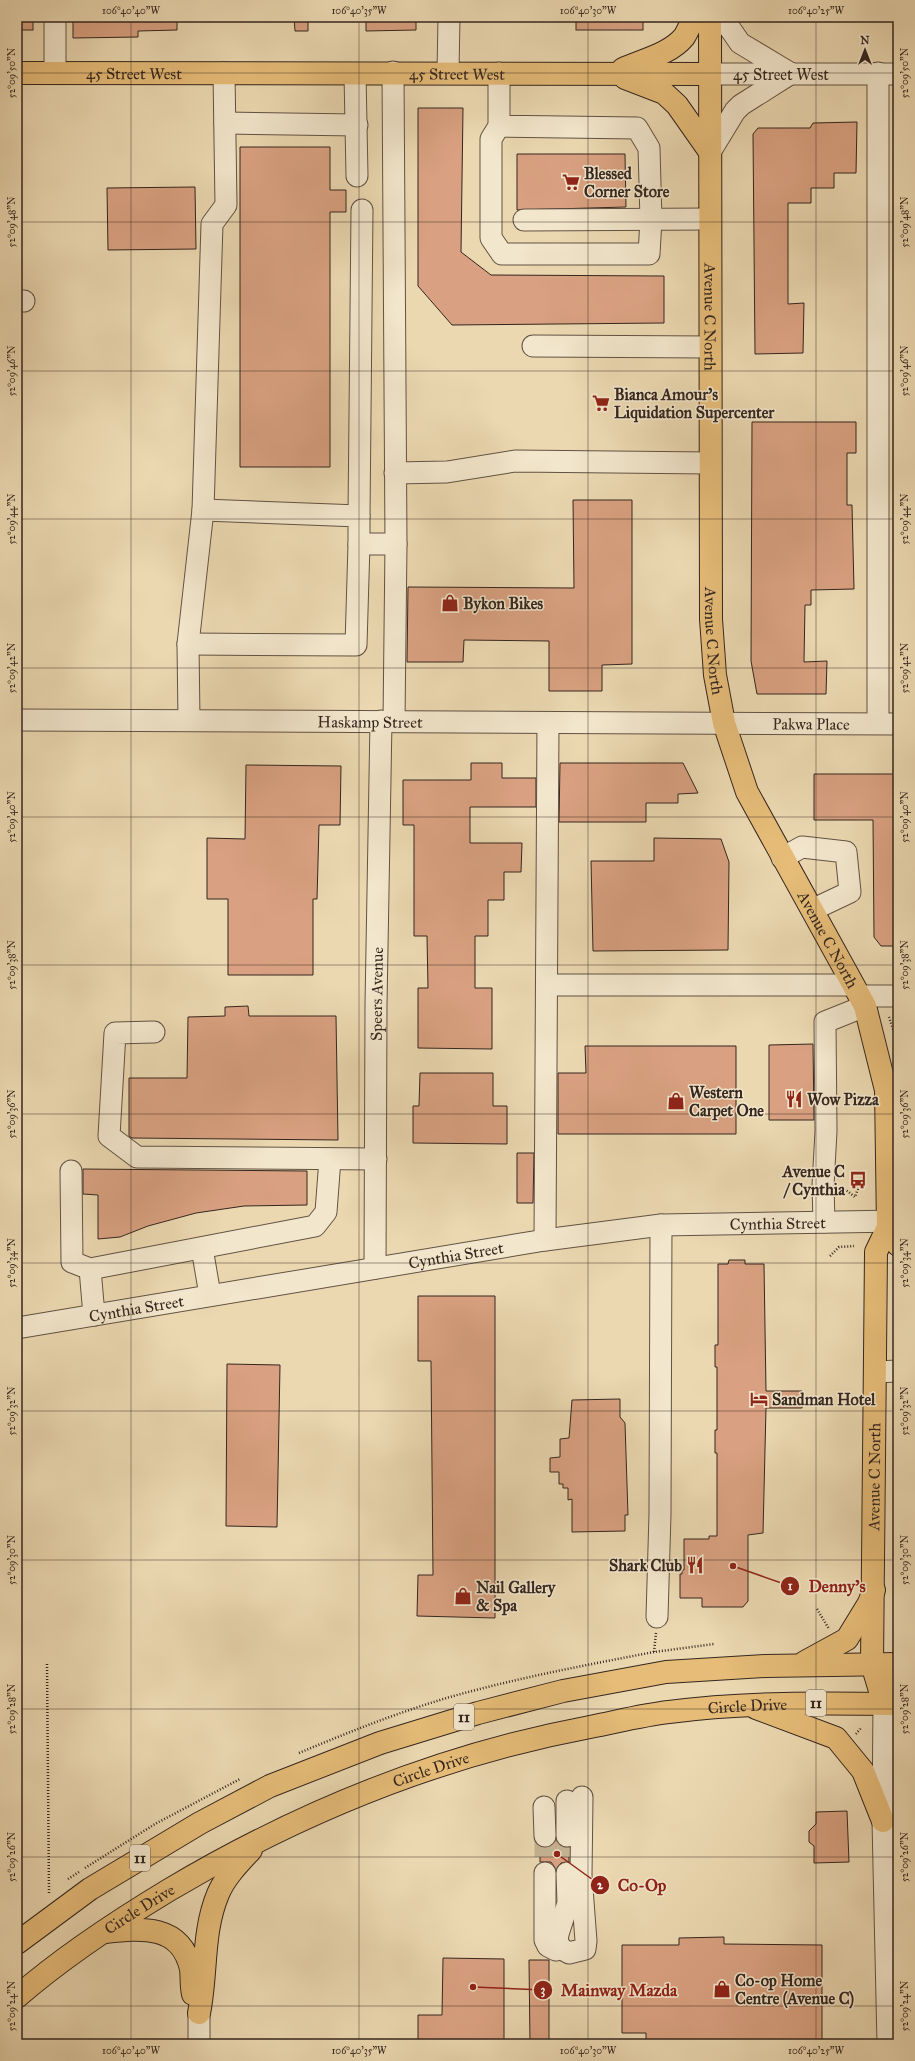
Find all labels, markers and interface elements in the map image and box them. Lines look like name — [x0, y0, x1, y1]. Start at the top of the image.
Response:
text: 106°40'40"W — [102, 5, 160, 17]
text: 106°40'35"W — [331, 5, 387, 17]
text: 106°40'30"W — [560, 5, 617, 17]
text: 106°40'25"W — [788, 5, 845, 17]
north arrow — [845, 30, 885, 70]
text: N — [860, 34, 870, 47]
text: 52°09'50"N — [6, 47, 18, 98]
text: 52°09'50"N — [899, 47, 911, 98]
street label: 45 Street West — [86, 64, 182, 83]
street label: 45 Street West — [409, 65, 505, 84]
street label: 45 Street West — [733, 65, 829, 84]
place label: Blessed Corner Store — [584, 164, 670, 201]
supermarket icon: Blessed Corner Store — [561, 172, 581, 192]
text: 52°09'48"N — [6, 196, 18, 247]
text: 52°09'48"N — [899, 196, 911, 247]
street label: Avenue C North — [700, 262, 720, 371]
text: 52°09'46"N — [6, 345, 18, 396]
text: 52°09'46"N — [899, 345, 911, 396]
place label: Bianca Amour's Liquidation Supercenter — [614, 385, 775, 423]
supermarket icon: Bianca Amour's Liquidation Supercenter — [591, 393, 611, 413]
text: 52°09'44"N — [6, 493, 18, 545]
text: 52°09'44"N — [899, 493, 911, 545]
street label: Avenue C North — [701, 586, 728, 696]
shop icon: Bykon Bikes — [440, 593, 460, 613]
place label: Bykon Bikes — [463, 594, 543, 614]
text: 52°09'42"N — [6, 642, 18, 693]
text: 52°09'42"N — [899, 642, 911, 693]
street label: Haskamp Street — [317, 712, 423, 732]
street label: Pakwa Place — [772, 714, 850, 734]
text: 52°09'40"N — [6, 791, 18, 843]
text: 52°09'40"N — [899, 791, 911, 843]
street label: Avenue C North — [793, 887, 862, 992]
text: 52°09'38"N — [6, 940, 18, 990]
text: 52°09'38"N — [899, 940, 911, 990]
street label: Speers Avenue — [367, 947, 387, 1041]
place label: Western Carpet One — [689, 1083, 764, 1121]
text: 52°09'36"N — [6, 1089, 18, 1139]
restaurant icon: Wow Pizza — [784, 1089, 804, 1109]
text: 52°09'36"N — [899, 1089, 911, 1139]
place label: Wow Pizza — [807, 1090, 880, 1109]
shop icon: Western Carpet One — [666, 1091, 686, 1111]
place label: Avenue C / Cynthia — [782, 1162, 846, 1200]
bus stop icon: Avenue C / Cynthia — [848, 1170, 868, 1190]
street label: Cynthia Street — [730, 1213, 826, 1234]
text: 52°09'34"N — [6, 1238, 18, 1288]
street label: Cynthia Street — [407, 1238, 505, 1273]
text: 52°09'34"N — [899, 1238, 911, 1288]
street label: Cynthia Street — [88, 1291, 186, 1326]
text: 52°09'32"N — [6, 1386, 18, 1435]
text: 52°09'32"N — [899, 1386, 911, 1435]
hotel icon: Sandman Hotel — [749, 1389, 769, 1409]
place label: Sandman Hotel — [772, 1390, 876, 1409]
street label: Avenue C North — [864, 1423, 884, 1532]
text: 52°09'30"N — [6, 1535, 18, 1585]
text: 52°09'30"N — [899, 1535, 911, 1585]
restaurant icon: Shark Club — [685, 1555, 705, 1575]
place label: Shark Club — [609, 1556, 682, 1575]
callout: Denny's — [780, 1571, 873, 1600]
text: Denny's — [808, 1576, 866, 1597]
place label: Nail Gallery & Spa — [476, 1578, 557, 1616]
text: 1 — [788, 1579, 793, 1593]
shop icon: Nail Gallery & Spa — [453, 1586, 473, 1606]
text: 52°09'28"N — [6, 1683, 18, 1734]
text: 52°09'28"N — [899, 1683, 911, 1734]
road number: 11 — [806, 1690, 826, 1716]
street label: Circle Drive — [707, 1695, 788, 1718]
road number: 11 — [454, 1704, 474, 1730]
street label: Circle Drive — [390, 1748, 472, 1791]
text: 52°09'26"N — [6, 1831, 18, 1882]
text: 52°09'26"N — [899, 1831, 911, 1882]
road number: 11 — [130, 1845, 150, 1871]
callout: Co-Op — [590, 1870, 675, 1899]
text: Co-Op — [618, 1875, 667, 1896]
text: 2 — [597, 1878, 604, 1892]
street label: Circle Drive — [101, 1880, 178, 1938]
place label: Co-op Home Centre (Avenue C) — [735, 1971, 855, 2009]
callout: Mainway Mazda — [533, 1976, 685, 2005]
shop icon: Co-op Home Centre (Avenue C) — [712, 1979, 732, 1999]
text: 52°09'24"N — [6, 1980, 18, 2031]
text: Mainway Mazda — [561, 1980, 678, 2001]
text: 52°09'24"N — [899, 1980, 911, 2031]
text: 3 — [541, 1983, 546, 1998]
text: 106°40'40"W — [102, 2045, 160, 2057]
text: 106°40'35"W — [331, 2045, 387, 2057]
text: 106°40'30"W — [560, 2045, 617, 2057]
text: 106°40'25"W — [788, 2045, 845, 2057]

